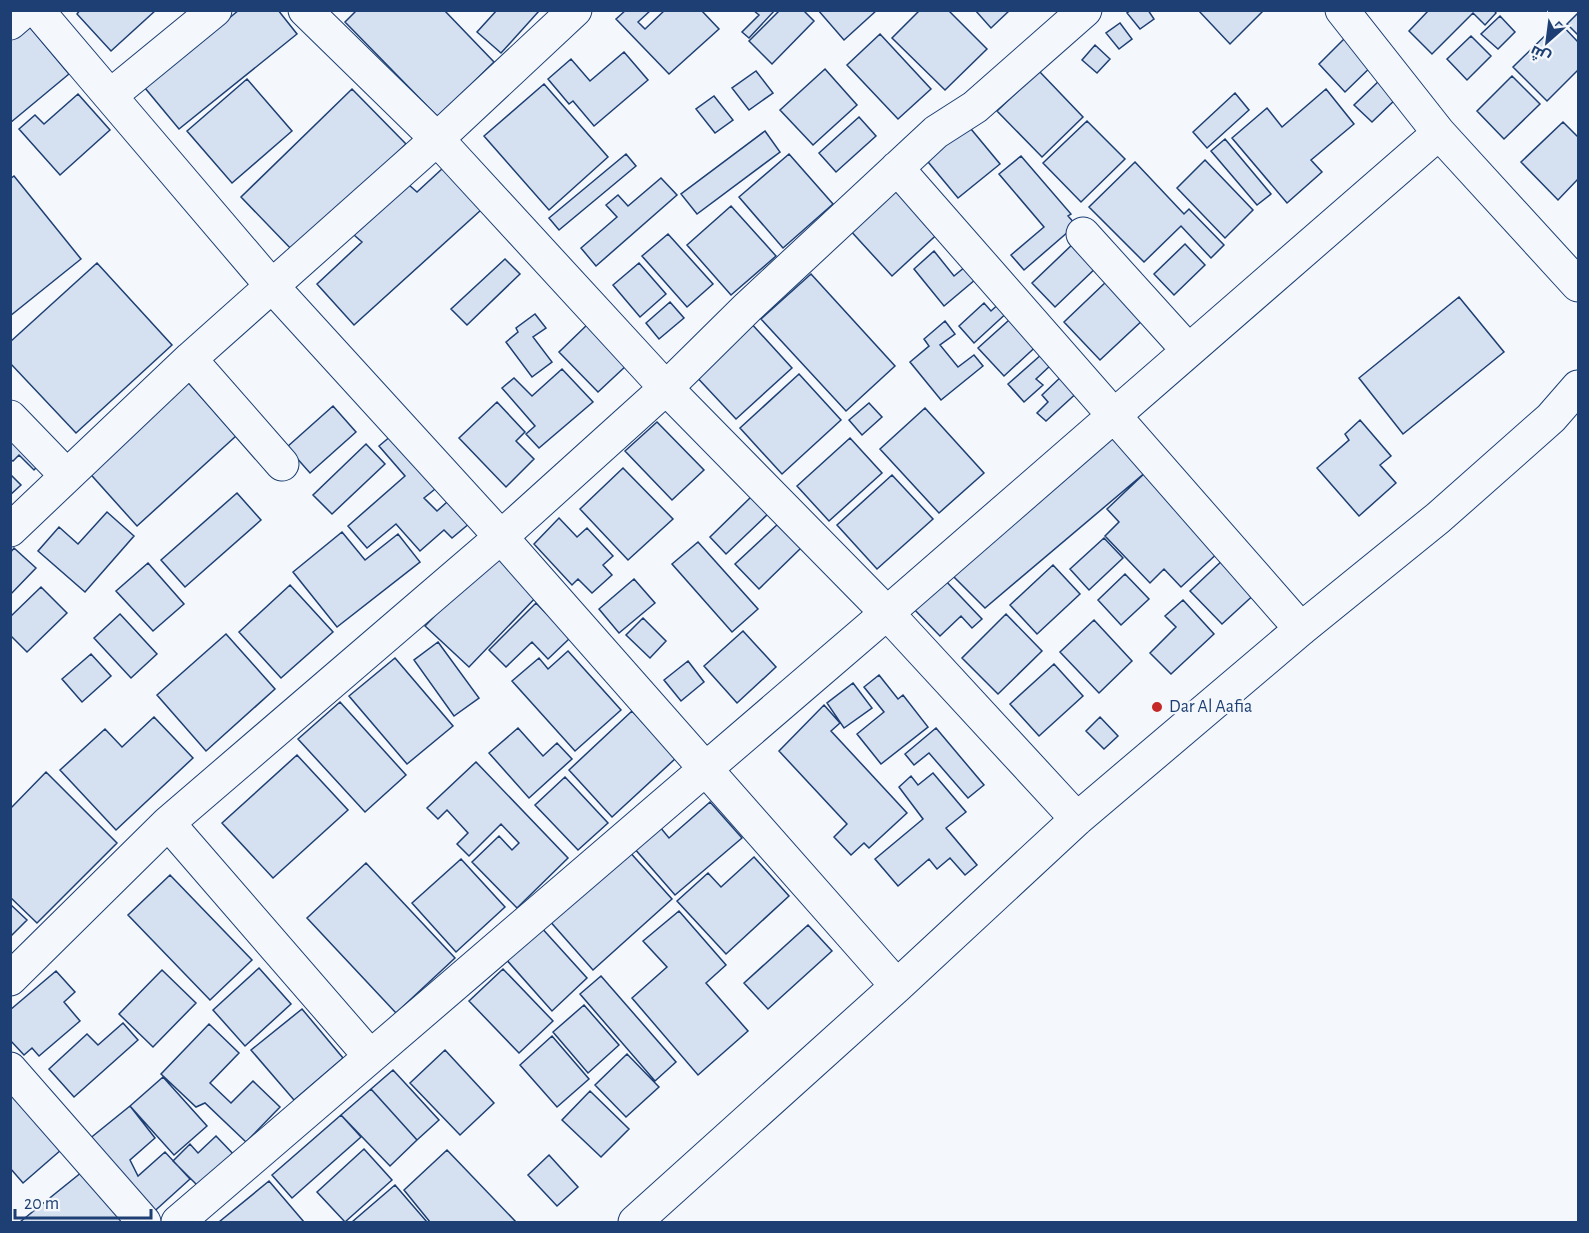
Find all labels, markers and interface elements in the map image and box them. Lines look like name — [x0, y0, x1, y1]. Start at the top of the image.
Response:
north arrow — [1517, 12, 1577, 72]
text: ش — [1527, 42, 1554, 67]
place label: Dar Al Aafia — [1169, 698, 1252, 716]
marker: Dar Al Aafia — [1150, 700, 1164, 714]
scale bar — [15, 1182, 152, 1220]
text: 20 m — [24, 1195, 59, 1213]

